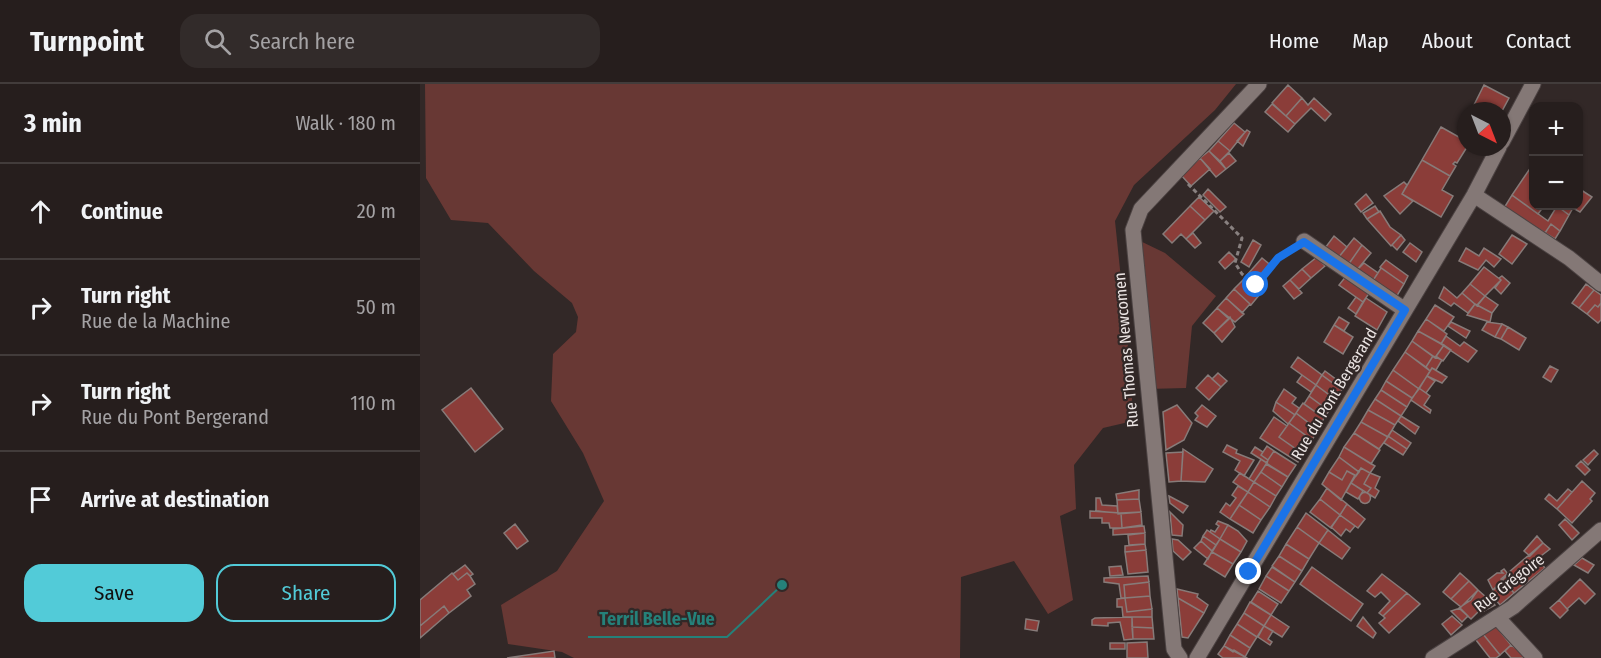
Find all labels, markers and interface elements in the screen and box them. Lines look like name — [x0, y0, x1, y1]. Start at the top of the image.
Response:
search box — [180, 14, 600, 68]
text: Turnpoint — [30, 25, 144, 58]
icon: search — [201, 25, 234, 58]
text: Search here — [249, 28, 355, 55]
text: Home — [1269, 28, 1319, 54]
text: Map — [1352, 28, 1389, 54]
text: About — [1422, 28, 1473, 54]
text: Contact — [1506, 28, 1571, 54]
north arrow — [1457, 102, 1511, 156]
map controls — [1529, 102, 1583, 210]
button: + — [1529, 102, 1583, 156]
text: 3 min — [24, 108, 82, 139]
text: Walk · 180 m — [295, 111, 396, 135]
button: − — [1529, 156, 1583, 210]
icon: ahead — [24, 195, 57, 228]
text: Continue — [81, 198, 163, 225]
text: 20 m — [357, 199, 396, 223]
route start — [1242, 271, 1268, 297]
street label: Rue Thomas Newcomen — [1110, 272, 1142, 428]
text: Turn right — [81, 282, 170, 309]
icon: right — [24, 291, 57, 324]
text: 50 m — [356, 295, 396, 319]
text: Rue de la Machine — [81, 309, 231, 333]
street label: Rue du Pont Bergerand — [1287, 325, 1381, 463]
text: Turn right — [81, 378, 170, 405]
icon: right — [24, 387, 57, 420]
text: 110 m — [350, 391, 396, 415]
text: Rue du Pont Bergerand — [81, 405, 269, 429]
icon: arrive — [24, 483, 57, 516]
text: Arrive at destination — [81, 486, 269, 513]
street label: Rue Grégoire — [1470, 550, 1548, 616]
route end — [1235, 558, 1261, 584]
button: Save — [24, 564, 204, 622]
button: Share — [216, 564, 396, 622]
callout: Terril Belle-Vue — [588, 601, 727, 637]
text: Terril Belle-Vue — [599, 608, 715, 630]

